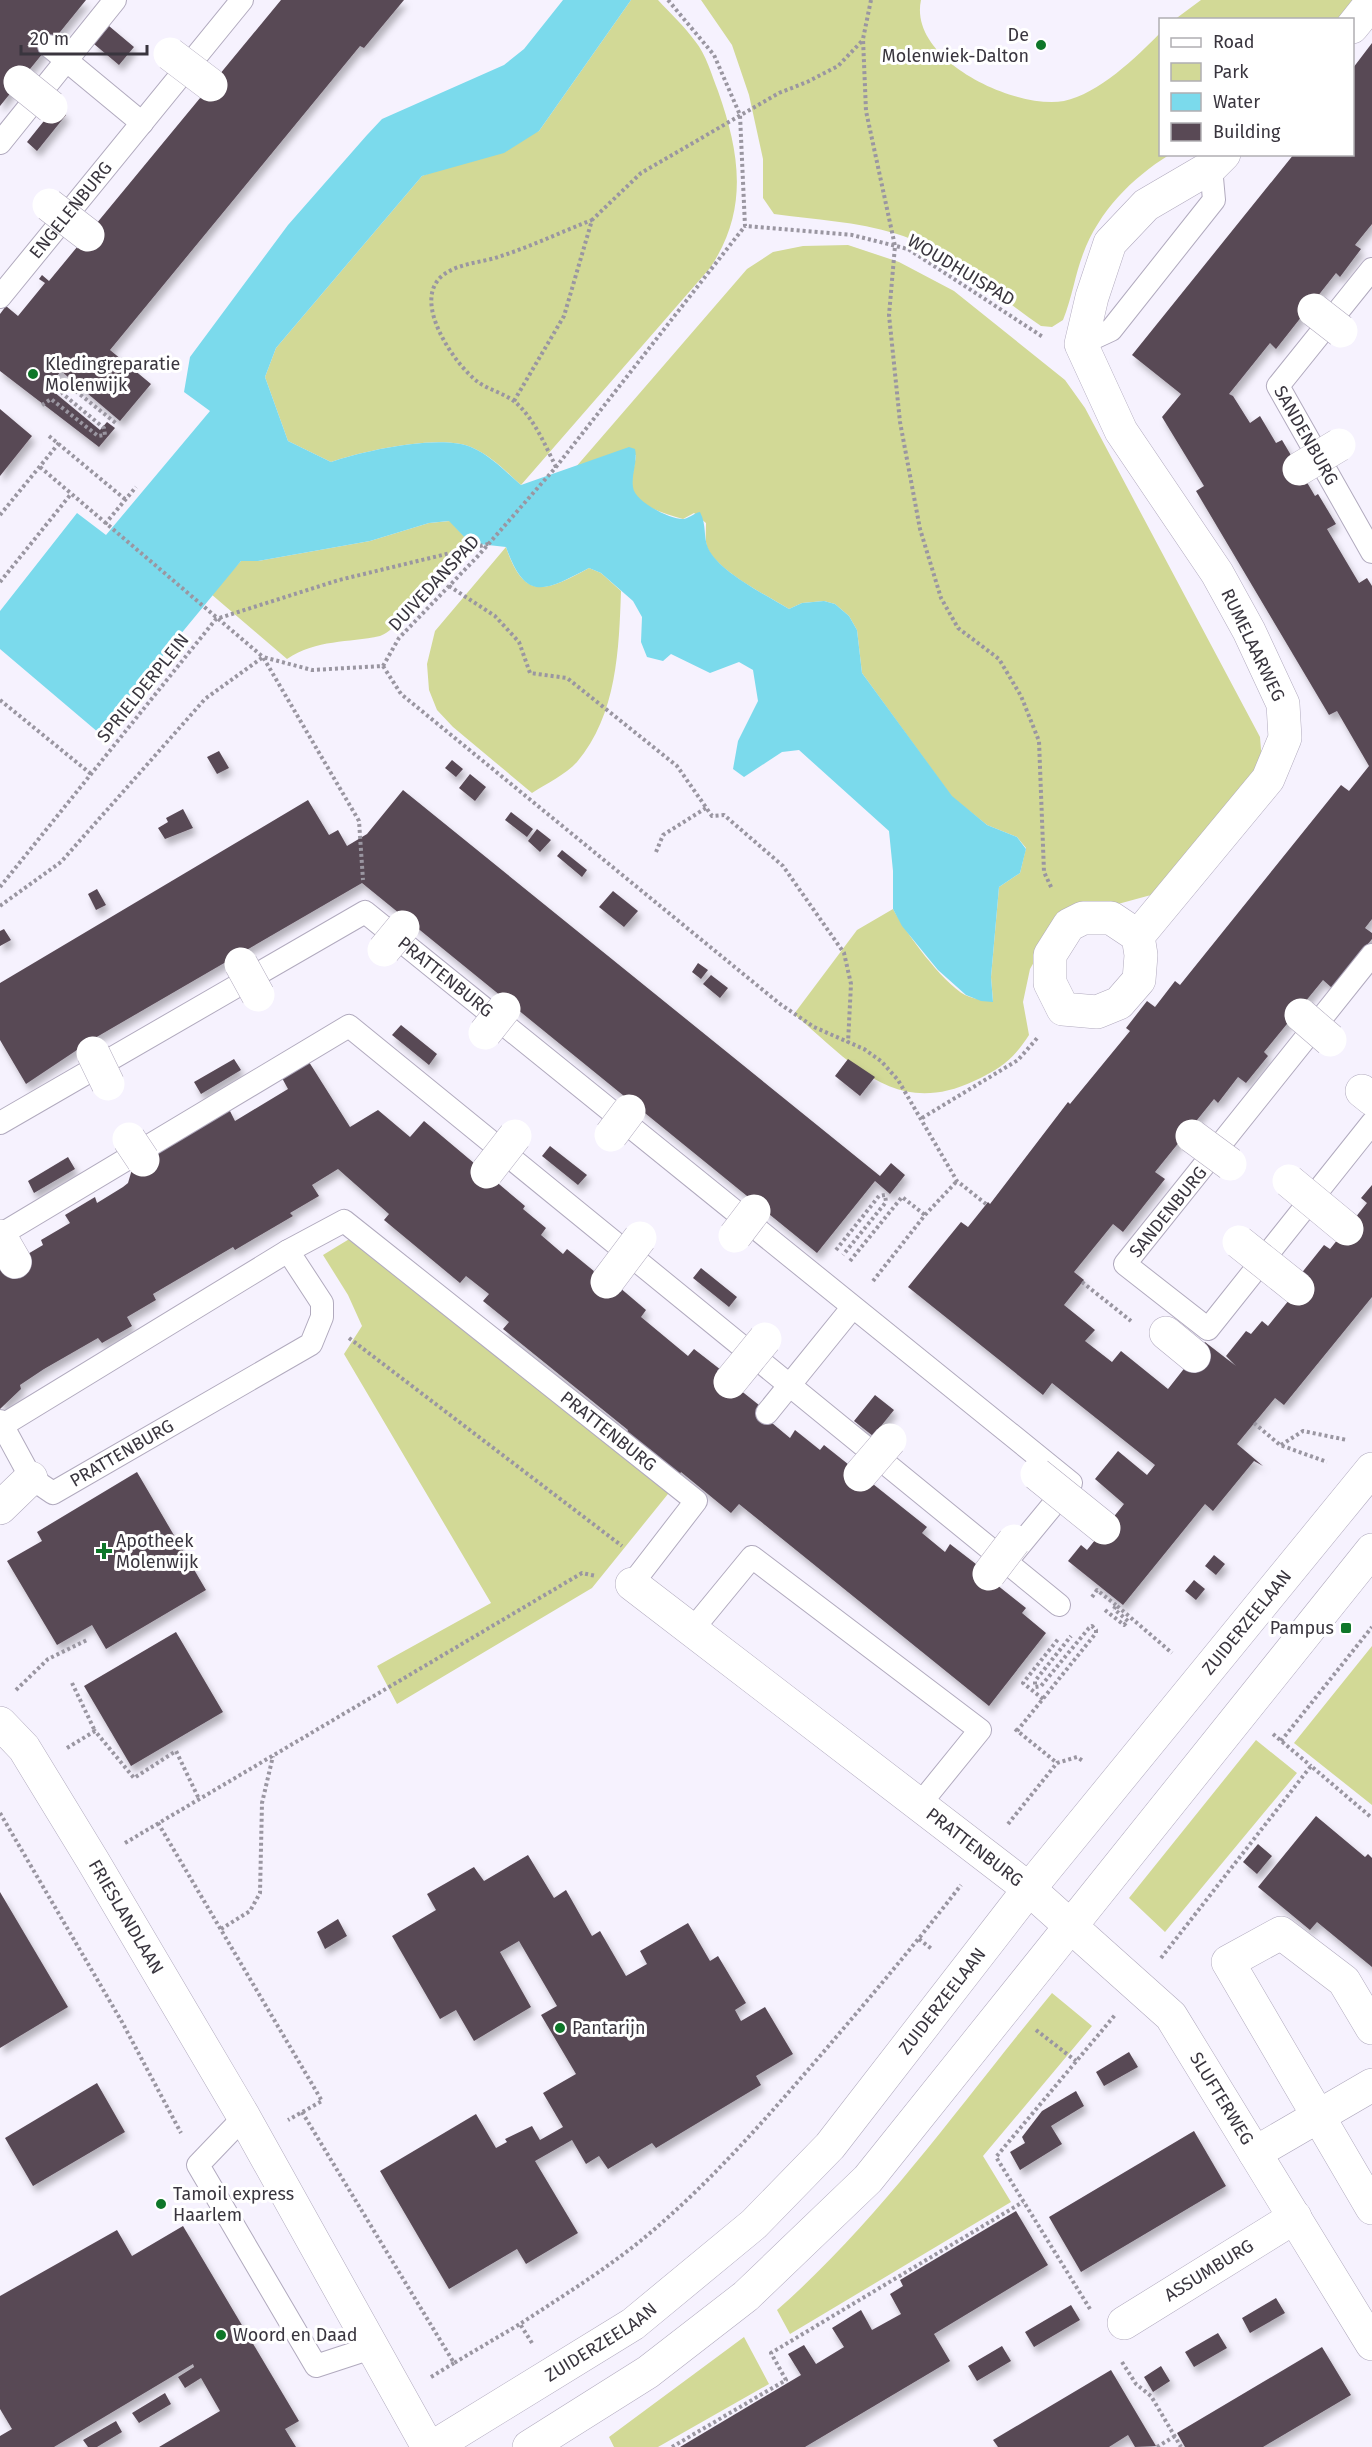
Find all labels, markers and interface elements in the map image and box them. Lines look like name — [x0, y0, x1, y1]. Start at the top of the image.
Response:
scale bar — [21, 18, 147, 56]
legend — [1159, 18, 1354, 156]
place label: De Molenwiek-Dalton — [882, 24, 1029, 67]
text: 20 m — [30, 28, 69, 50]
text: Road — [1213, 31, 1255, 53]
marker: De Molenwiek-Dalton — [1034, 38, 1048, 52]
text: Park — [1213, 61, 1249, 83]
text: Water — [1213, 91, 1260, 113]
text: Building — [1213, 121, 1281, 143]
street label: ENGELENBURG — [25, 157, 117, 263]
street label: WOUDHUISPAD — [903, 229, 1019, 311]
place label: Kledingreparatie Molenwijk — [45, 353, 180, 396]
marker: Kledingreparatie Molenwijk — [26, 367, 40, 381]
street label: SANDENBURG — [1269, 382, 1343, 489]
street label: DUIVEDANSPAD — [384, 530, 484, 636]
street label: RUMELAARWEG — [1216, 585, 1290, 705]
street label: SPRIELDERPLEIN — [92, 629, 194, 747]
street label: PRATTENBURG — [393, 932, 498, 1022]
street label: SANDENBURG — [1125, 1162, 1211, 1262]
street label: PRATTENBURG — [556, 1386, 661, 1476]
street label: PRATTENBURG — [66, 1415, 178, 1492]
place label: Apotheek Molenwijk — [116, 1530, 199, 1573]
marker: Apotheek Molenwijk — [97, 1544, 111, 1558]
street label: ZUIDERZEELAAN — [1197, 1565, 1296, 1679]
place label: Pampus — [1270, 1617, 1334, 1639]
marker: Pampus — [1339, 1621, 1353, 1635]
street label: PRATTENBURG — [922, 1803, 1027, 1891]
street label: FRIESLANDLAAN — [84, 1856, 168, 1978]
street label: ZUIDERZEELAAN — [894, 1943, 990, 2059]
place label: Pantarijn — [572, 2017, 646, 2039]
marker: Pantarijn — [553, 2021, 567, 2035]
street label: SLUFTERWEG — [1185, 2048, 1258, 2149]
place label: Tamoil express Haarlem — [173, 2183, 294, 2226]
marker: Tamoil express Haarlem — [154, 2197, 168, 2211]
street label: ASSUMBURG — [1160, 2234, 1258, 2306]
street label: ZUIDERZEELAAN — [541, 2298, 661, 2386]
place label: Woord en Daad — [233, 2324, 357, 2346]
marker: Woord en Daad — [214, 2328, 228, 2342]

